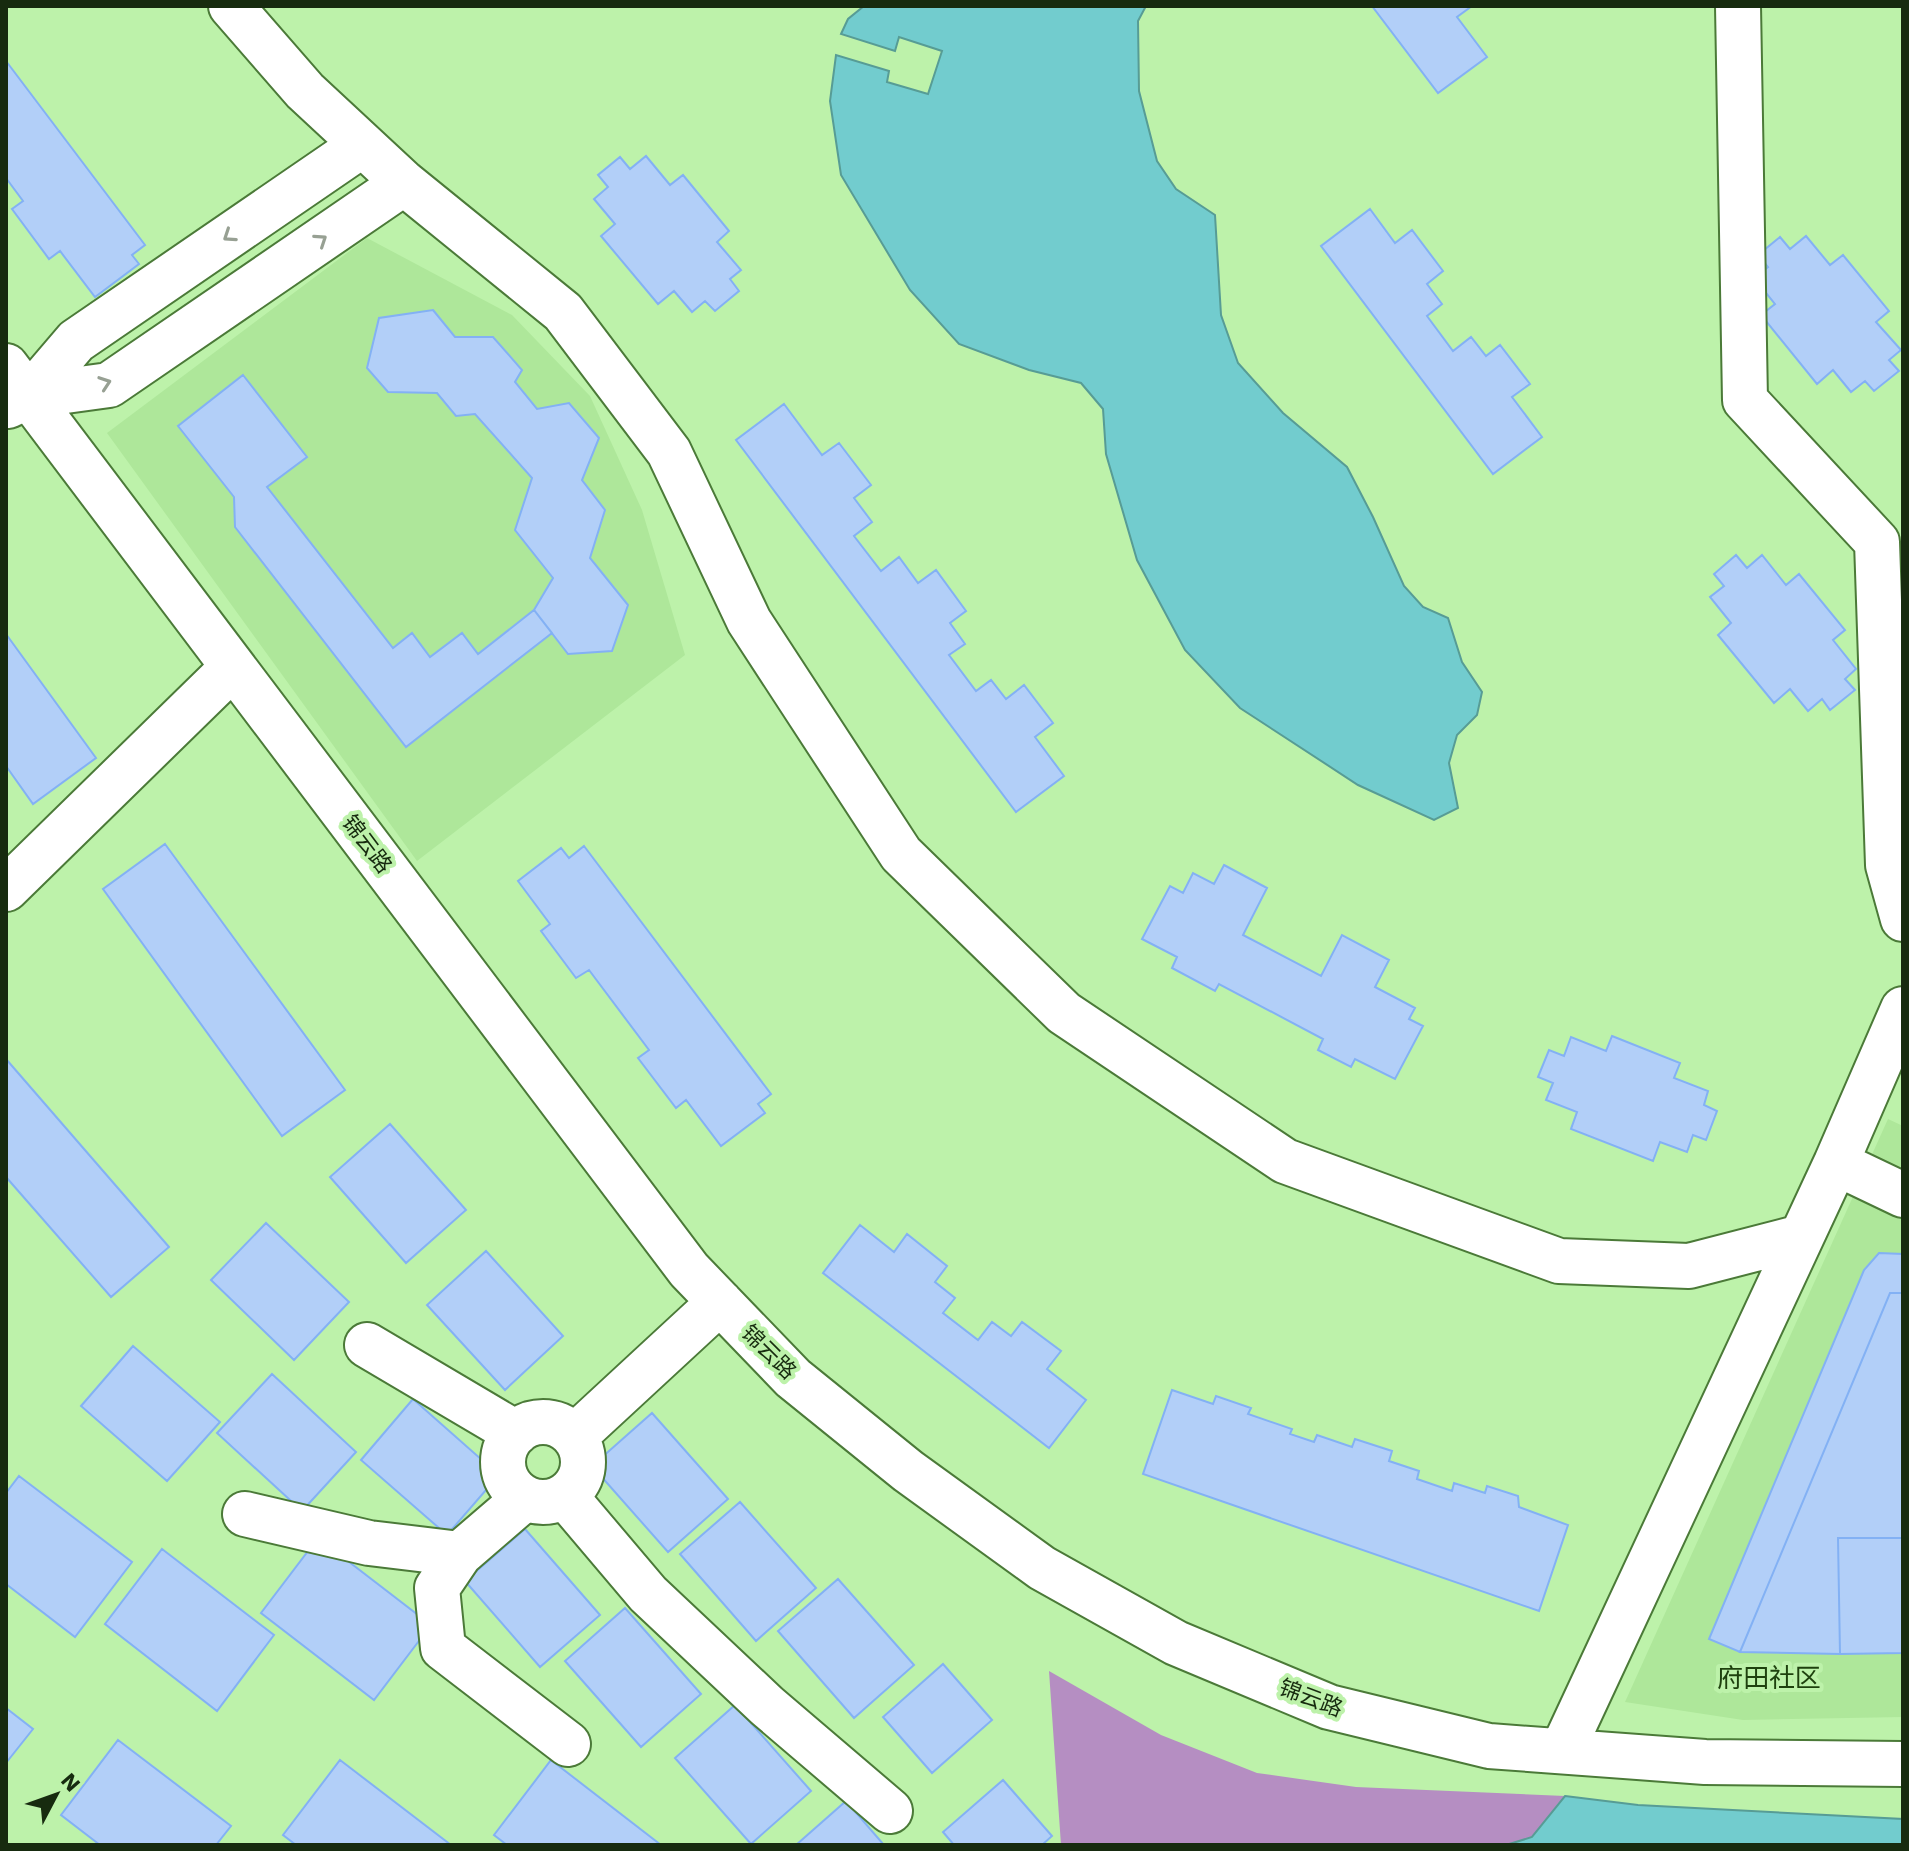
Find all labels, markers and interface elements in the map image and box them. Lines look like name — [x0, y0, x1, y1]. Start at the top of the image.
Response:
one-way arrow — [223, 226, 237, 241]
one-way arrow — [313, 234, 327, 249]
one-way arrow — [97, 376, 111, 392]
street label: 锦云路 — [337, 810, 397, 878]
street label: 锦云路 — [737, 1320, 801, 1384]
district label: 府田社区 — [1717, 1663, 1821, 1693]
street label: 锦云路 — [1276, 1675, 1346, 1721]
north arrow — [16, 1755, 96, 1835]
text: N — [56, 1768, 86, 1797]

